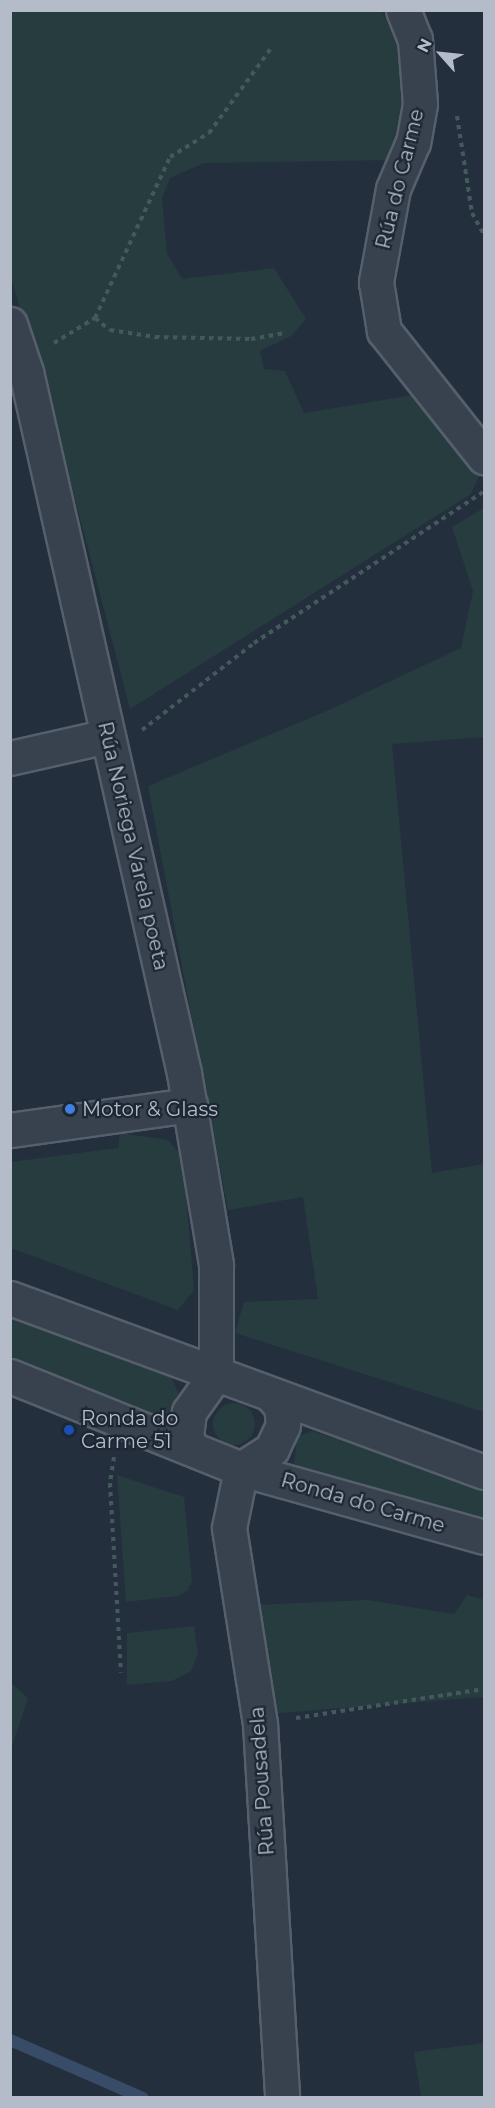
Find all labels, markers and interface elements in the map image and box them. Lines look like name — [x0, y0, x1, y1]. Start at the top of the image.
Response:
north arrow — [411, 24, 471, 84]
text: N — [413, 36, 436, 56]
street label: Rúa do Carme — [371, 107, 429, 251]
street label: Rúa Noriega Varela poeta — [93, 719, 173, 973]
place label: Motor & Glass — [82, 1097, 218, 1121]
marker: Motor & Glass — [63, 1102, 77, 1116]
place label: Ronda do Carme 51 — [81, 1406, 178, 1453]
marker: Ronda do Carme 51 — [62, 1423, 76, 1437]
street label: Ronda do Carme — [278, 1468, 448, 1538]
street label: Rúa Pousadela — [245, 1706, 279, 1856]

